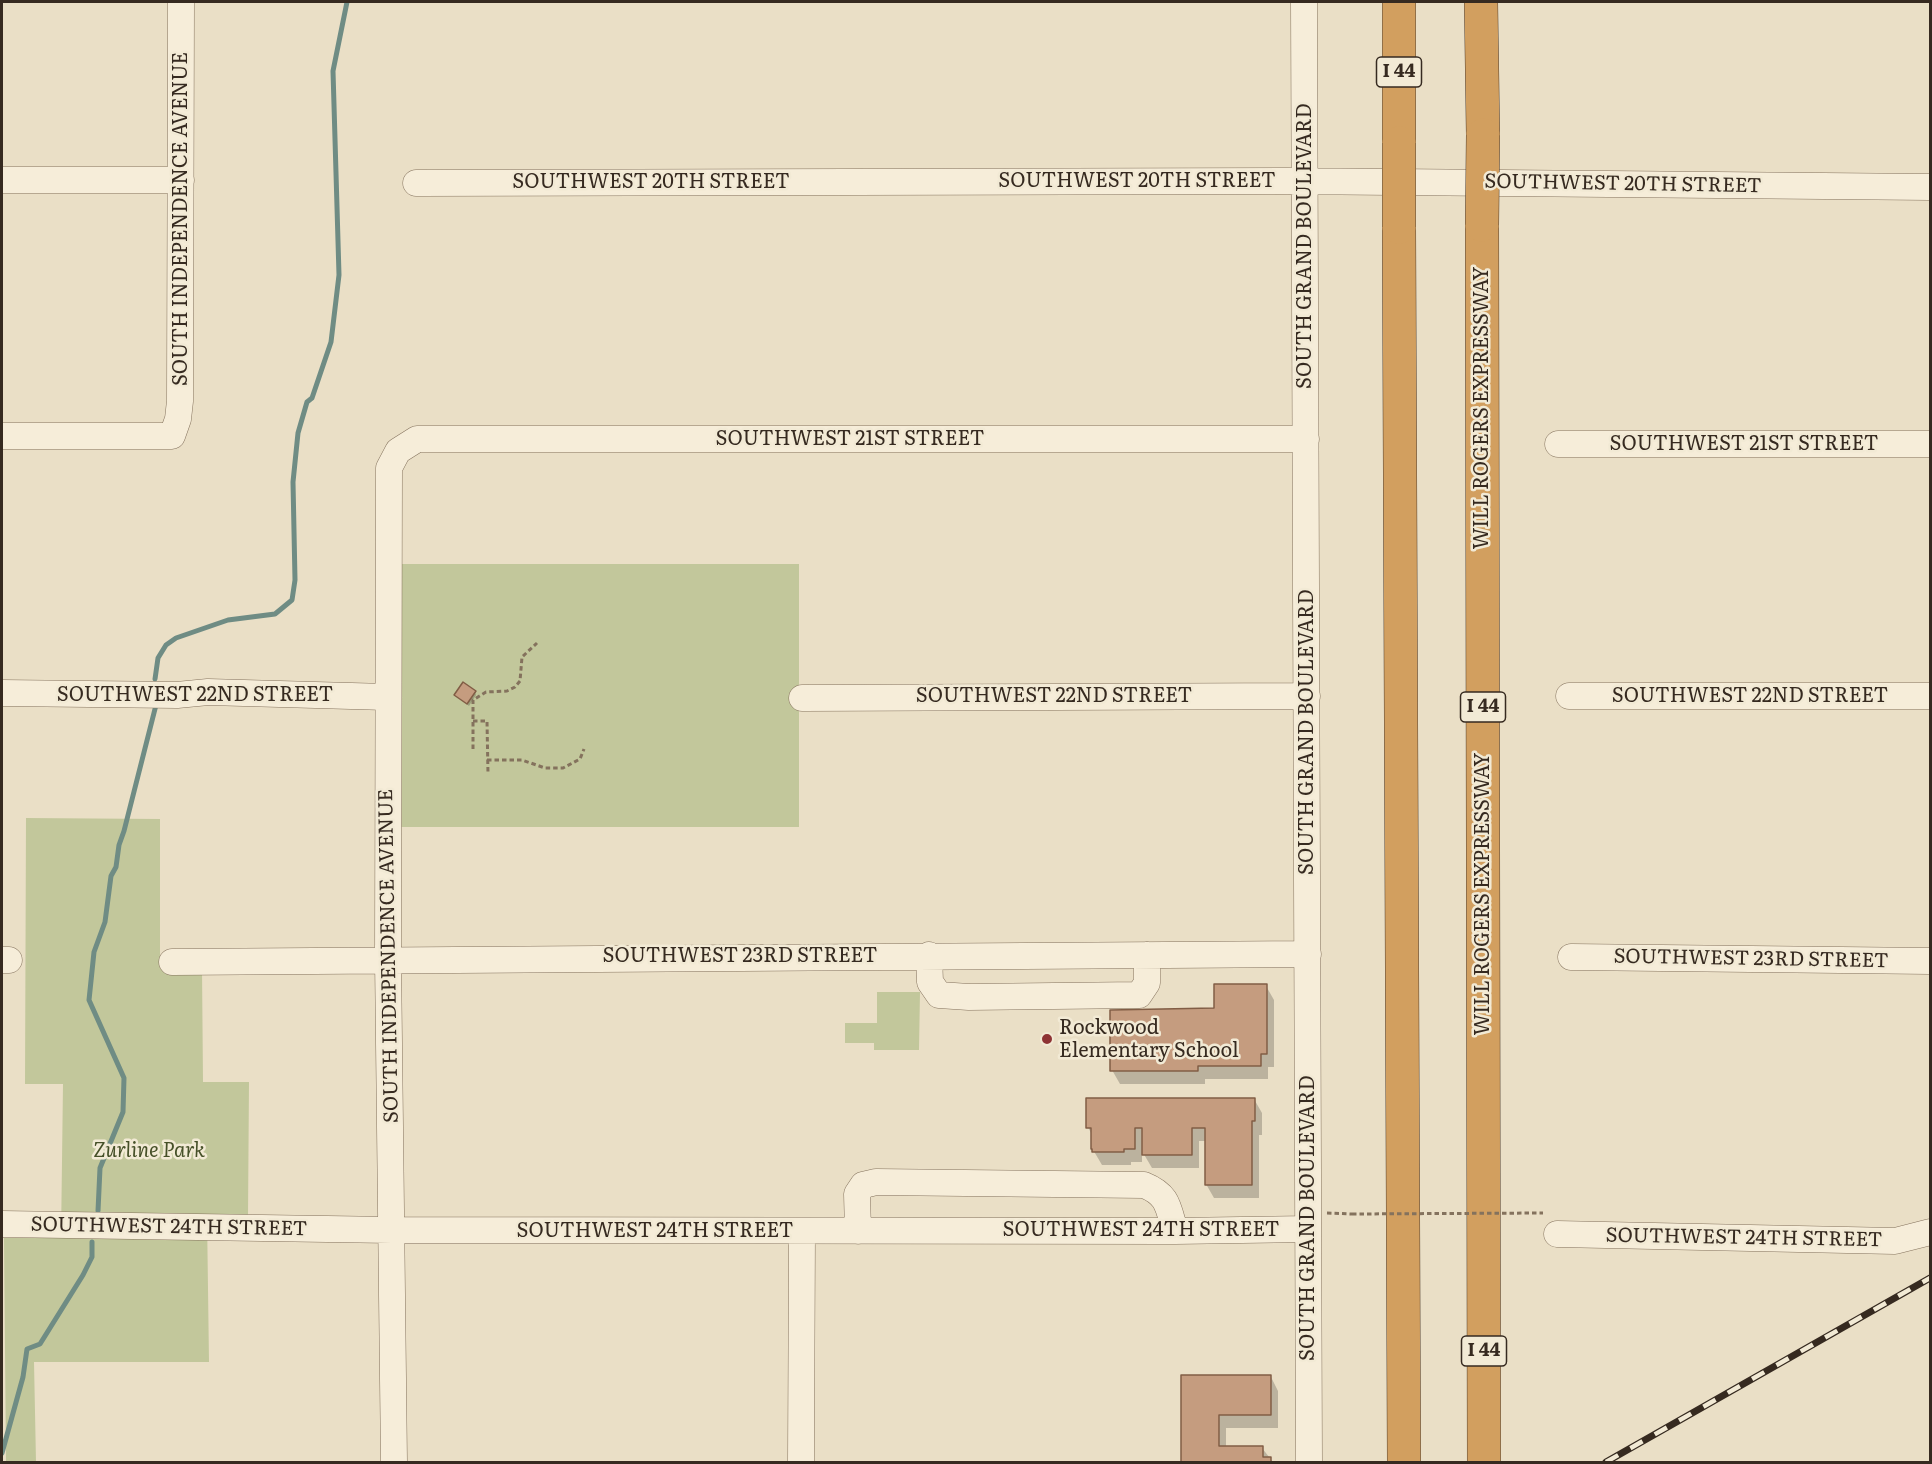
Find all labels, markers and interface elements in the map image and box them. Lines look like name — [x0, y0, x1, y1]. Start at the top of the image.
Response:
street label: SOUTH INDEPENDENCE AVENUE — [169, 52, 193, 386]
road number: I 44 — [1376, 57, 1422, 87]
street label: SOUTH GRAND BOULEVARD — [1293, 103, 1317, 389]
street label: SOUTHWEST 20TH STREET — [998, 169, 1276, 193]
street label: SOUTHWEST 20TH STREET — [512, 170, 790, 194]
street label: SOUTHWEST 20TH STREET — [1484, 170, 1762, 198]
street label: WILL ROGERS EXPRESSWAY — [1470, 266, 1494, 550]
street label: SOUTHWEST 21ST STREET — [716, 427, 984, 451]
street label: SOUTHWEST 21ST STREET — [1610, 432, 1878, 456]
street label: SOUTH GRAND BOULEVARD — [1295, 589, 1319, 875]
street label: SOUTHWEST 22ND STREET — [57, 683, 333, 707]
street label: SOUTHWEST 22ND STREET — [916, 684, 1192, 708]
street label: SOUTHWEST 22ND STREET — [1612, 684, 1888, 708]
road number: I 44 — [1460, 692, 1506, 722]
street label: WILL ROGERS EXPRESSWAY — [1471, 752, 1495, 1036]
street label: SOUTH INDEPENDENCE AVENUE — [374, 789, 404, 1123]
street label: SOUTHWEST 23RD STREET — [602, 944, 878, 968]
street label: SOUTHWEST 23RD STREET — [1613, 945, 1889, 973]
place label: Rockwood Elementary School — [1059, 1016, 1239, 1063]
marker: Rockwood Elementary School — [1040, 1032, 1054, 1046]
street label: SOUTH GRAND BOULEVARD — [1296, 1075, 1320, 1361]
park label: Zurline Park — [93, 1139, 205, 1163]
street label: SOUTHWEST 24TH STREET — [30, 1213, 308, 1241]
street label: SOUTHWEST 24TH STREET — [1003, 1218, 1279, 1242]
street label: SOUTHWEST 24TH STREET — [517, 1219, 793, 1243]
street label: SOUTHWEST 24TH STREET — [1605, 1224, 1883, 1252]
road number: I 44 — [1462, 1336, 1506, 1366]

